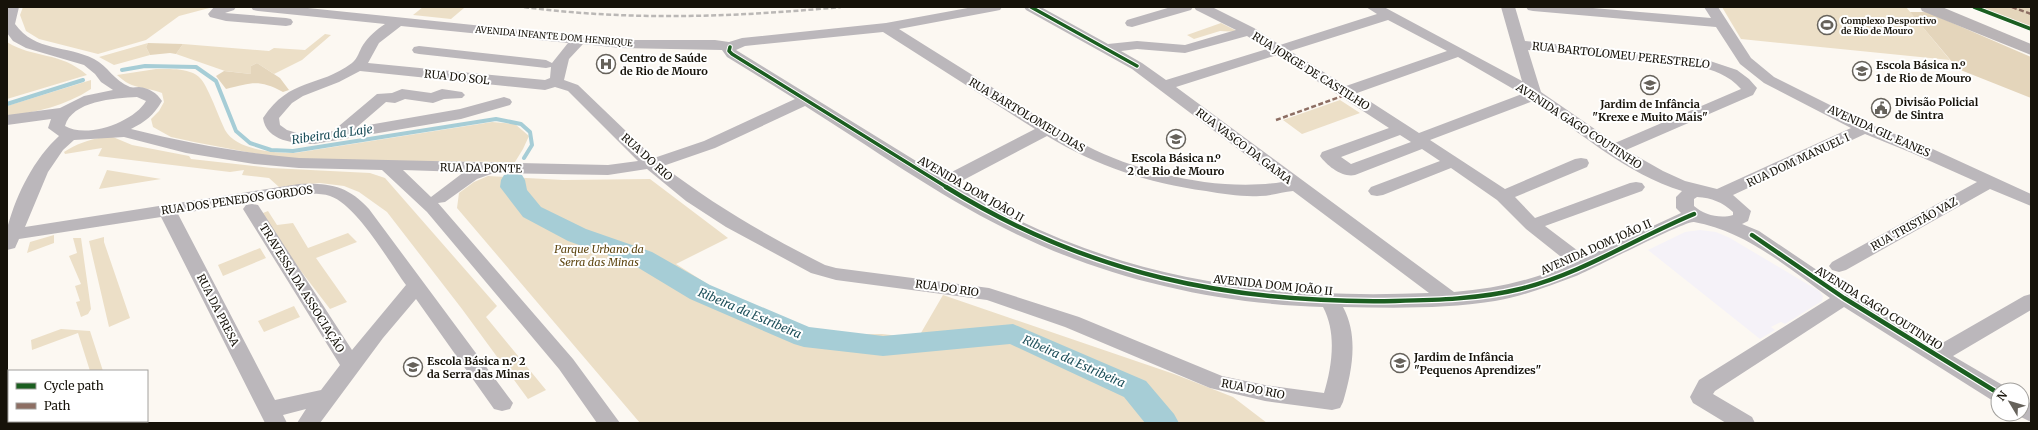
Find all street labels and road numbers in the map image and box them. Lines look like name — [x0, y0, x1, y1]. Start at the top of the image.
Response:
street label: AVENIDA INFANTE DOM HENRIQUE — [474, 24, 634, 48]
street label: RUA JORGE DE CASTILHO — [1250, 29, 1372, 113]
street label: RUA BARTOLOMEU PERESTRELO — [1531, 39, 1711, 71]
street label: RUA DO SOL — [424, 67, 491, 87]
street label: RUA BARTOLOMEU DIAS — [966, 75, 1088, 155]
street label: AVENIDA GAGO COUTINHO — [1513, 80, 1644, 172]
street label: AVENIDA GIL EANES — [1825, 102, 1933, 160]
street label: RUA VASCO DA GAMA — [1193, 105, 1295, 187]
street label: RUA DO RIO — [619, 130, 676, 184]
street label: RUA DOM MANUEL I — [1744, 130, 1852, 190]
street label: AVENIDA DOM JOÃO II — [915, 152, 1026, 225]
street label: RUA DA PONTE — [440, 160, 522, 176]
street label: RUA DOS PENEDOS GORDOS — [160, 182, 314, 218]
street label: RUA TRISTÃO VAZ — [1868, 194, 1960, 254]
street label: AVENIDA DOM JOÃO II — [1537, 216, 1654, 278]
street label: TRAVESSA DA ASSOCIAÇÃO — [257, 221, 347, 355]
street label: AVENIDA GAGO COUTINHO — [1812, 263, 1945, 353]
street label: RUA DA PRESA — [194, 271, 242, 349]
street label: AVENIDA DOM JOÃO II — [1212, 272, 1333, 298]
street label: RUA DO RIO — [914, 277, 980, 299]
street label: RUA DO RIO — [1220, 376, 1286, 402]

